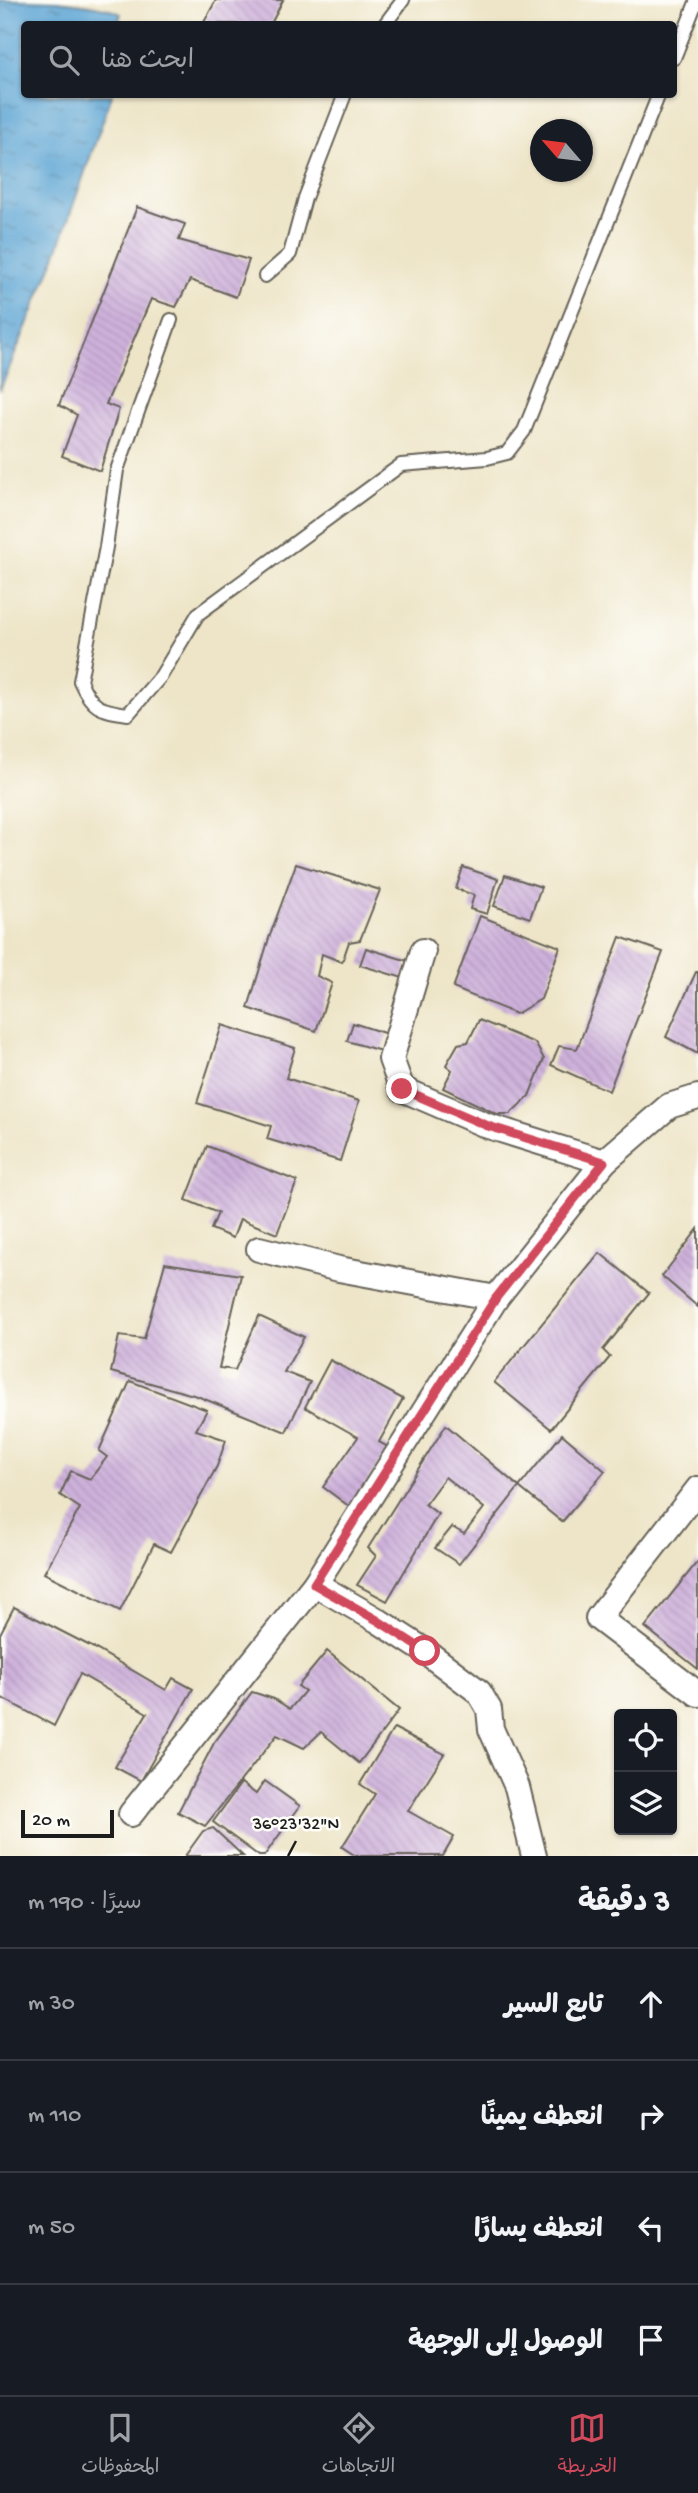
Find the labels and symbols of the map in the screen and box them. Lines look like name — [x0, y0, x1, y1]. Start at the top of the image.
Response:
north arrow — [530, 119, 593, 182]
route end — [386, 1073, 417, 1104]
route start — [409, 1635, 440, 1666]
scale bar — [21, 1807, 114, 1839]
text: 36°23'32"N — [252, 1815, 339, 1836]

